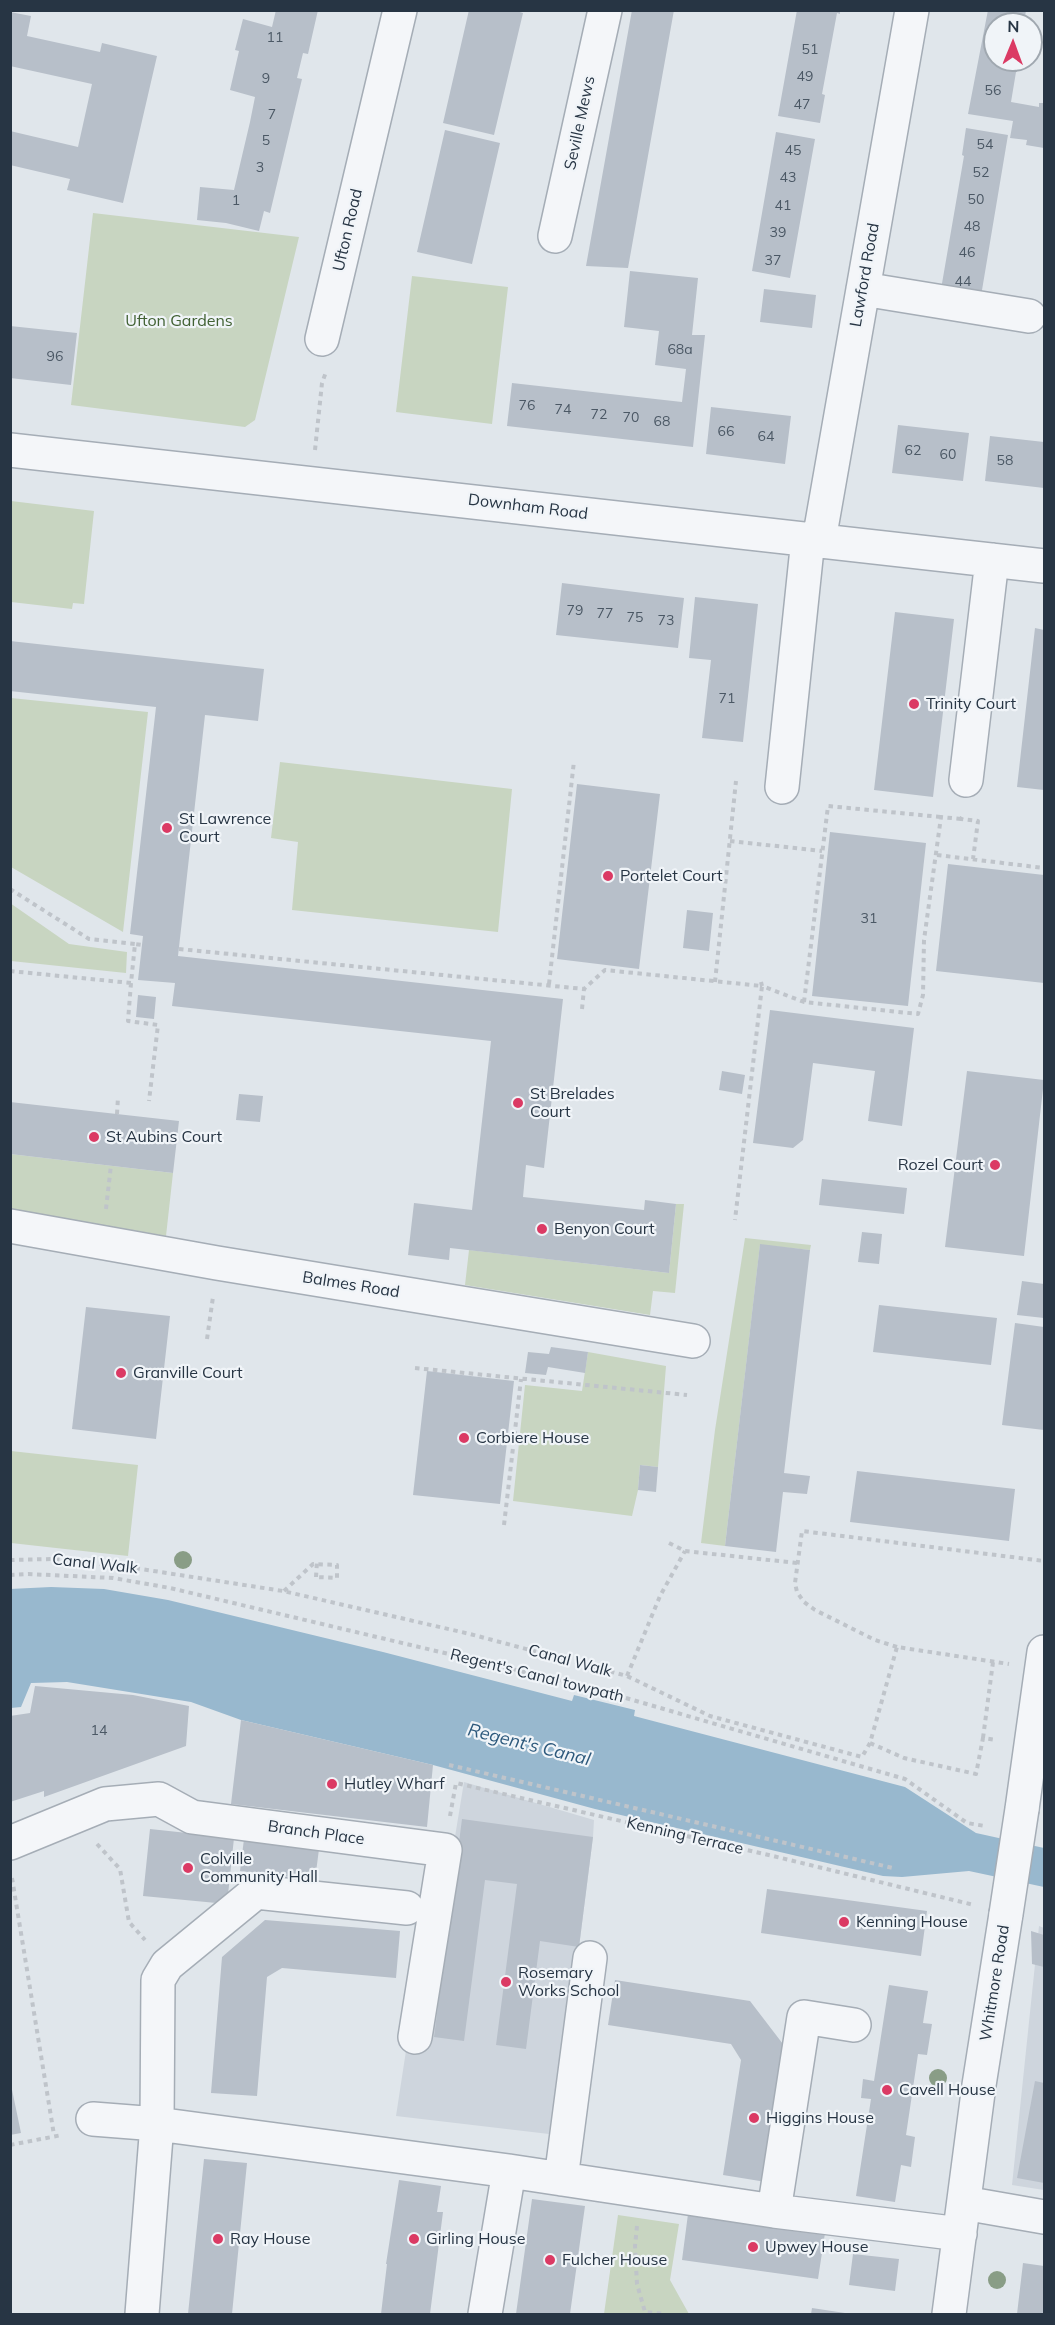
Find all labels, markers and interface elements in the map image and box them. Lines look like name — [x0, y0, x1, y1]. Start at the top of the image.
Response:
north arrow — [983, 12, 1043, 72]
text: N — [1007, 16, 1019, 36]
house number: 11 — [267, 30, 283, 46]
house number: 51 — [802, 42, 818, 58]
house number: 49 — [797, 69, 813, 85]
house number: 9 — [262, 71, 270, 87]
street label: Seville Mews — [561, 74, 599, 172]
house number: 56 — [985, 83, 1001, 99]
house number: 47 — [794, 97, 810, 113]
house number: 7 — [268, 107, 276, 123]
house number: 5 — [262, 133, 270, 149]
house number: 54 — [977, 137, 993, 153]
house number: 45 — [785, 143, 801, 159]
house number: 3 — [256, 160, 264, 176]
house number: 52 — [973, 165, 989, 181]
house number: 43 — [780, 170, 796, 186]
street label: Ufton Road — [329, 187, 367, 273]
house number: 50 — [968, 192, 984, 208]
house number: 1 — [232, 193, 240, 209]
house number: 41 — [775, 198, 791, 214]
house number: 48 — [964, 219, 980, 235]
street label: Lawford Road — [846, 221, 884, 329]
house number: 39 — [770, 225, 786, 241]
house number: 46 — [959, 245, 975, 261]
house number: 37 — [765, 253, 781, 269]
house number: 44 — [955, 274, 971, 290]
park label: Ufton Gardens — [125, 311, 233, 331]
house number: 68a — [667, 342, 693, 358]
house number: 96 — [47, 349, 63, 365]
house number: 76 — [519, 398, 535, 414]
house number: 74 — [555, 402, 571, 418]
house number: 72 — [591, 407, 607, 423]
house number: 70 — [623, 410, 639, 426]
house number: 68 — [654, 414, 670, 430]
house number: 66 — [718, 424, 734, 440]
house number: 64 — [758, 429, 774, 445]
house number: 62 — [905, 443, 921, 459]
house number: 60 — [940, 447, 956, 463]
house number: 58 — [997, 453, 1013, 469]
street label: Downham Road — [467, 490, 589, 524]
house number: 79 — [567, 603, 583, 619]
house number: 77 — [597, 606, 613, 622]
house number: 75 — [627, 610, 643, 626]
house number: 73 — [658, 613, 674, 629]
house number: 71 — [719, 691, 735, 707]
place label: Trinity Court — [926, 694, 1016, 714]
marker: Trinity Court — [907, 697, 921, 711]
place label: St Lawrence Court — [179, 809, 271, 847]
marker: St Lawrence Court — [160, 821, 174, 835]
place label: Portelet Court — [620, 866, 723, 886]
marker: Portelet Court — [601, 869, 615, 883]
house number: 31 — [861, 911, 877, 927]
place label: St Brelades Court — [530, 1084, 615, 1122]
marker: St Brelades Court — [511, 1096, 525, 1110]
place label: St Aubins Court — [106, 1127, 222, 1147]
marker: St Aubins Court — [87, 1130, 101, 1144]
place label: Rozel Court — [898, 1155, 983, 1175]
marker: Rozel Court — [988, 1158, 1002, 1172]
place label: Benyon Court — [554, 1219, 655, 1239]
marker: Benyon Court — [535, 1222, 549, 1236]
street label: Balmes Road — [301, 1268, 401, 1302]
place label: Granville Court — [133, 1363, 243, 1383]
marker: Granville Court — [114, 1366, 128, 1380]
place label: Corbiere House — [476, 1428, 589, 1448]
marker: Corbiere House — [457, 1431, 471, 1445]
street label: Canal Walk — [51, 1550, 139, 1578]
street label: Canal Walk — [526, 1641, 614, 1681]
street label: Regent's Canal towpath — [448, 1645, 626, 1707]
water label: Regent's Canal — [465, 1719, 593, 1771]
house number: 14 — [91, 1723, 107, 1739]
place label: Hutley Wharf — [344, 1774, 445, 1794]
marker: Hutley Wharf — [325, 1777, 339, 1791]
street label: Kenning Terrace — [625, 1813, 745, 1859]
street label: Branch Place — [266, 1817, 366, 1849]
place label: Colville Community Hall — [200, 1849, 318, 1887]
marker: Colville Community Hall — [181, 1861, 195, 1875]
place label: Kenning House — [856, 1912, 968, 1932]
marker: Kenning House — [837, 1915, 851, 1929]
street label: Whitmore Road — [976, 1923, 1014, 2043]
place label: Rosemary Works School — [518, 1963, 619, 2001]
marker: Rosemary Works School — [499, 1975, 513, 1989]
place label: Cavell House — [899, 2080, 995, 2100]
marker: Cavell House — [880, 2083, 894, 2097]
place label: Higgins House — [766, 2108, 874, 2128]
marker: Higgins House — [747, 2111, 761, 2125]
place label: Ray House — [230, 2229, 310, 2249]
place label: Girling House — [426, 2229, 525, 2249]
marker: Ray House — [211, 2232, 225, 2246]
marker: Girling House — [407, 2232, 421, 2246]
place label: Upwey House — [765, 2237, 868, 2257]
marker: Upwey House — [746, 2240, 760, 2254]
place label: Fulcher House — [562, 2250, 667, 2270]
marker: Fulcher House — [543, 2253, 557, 2267]

